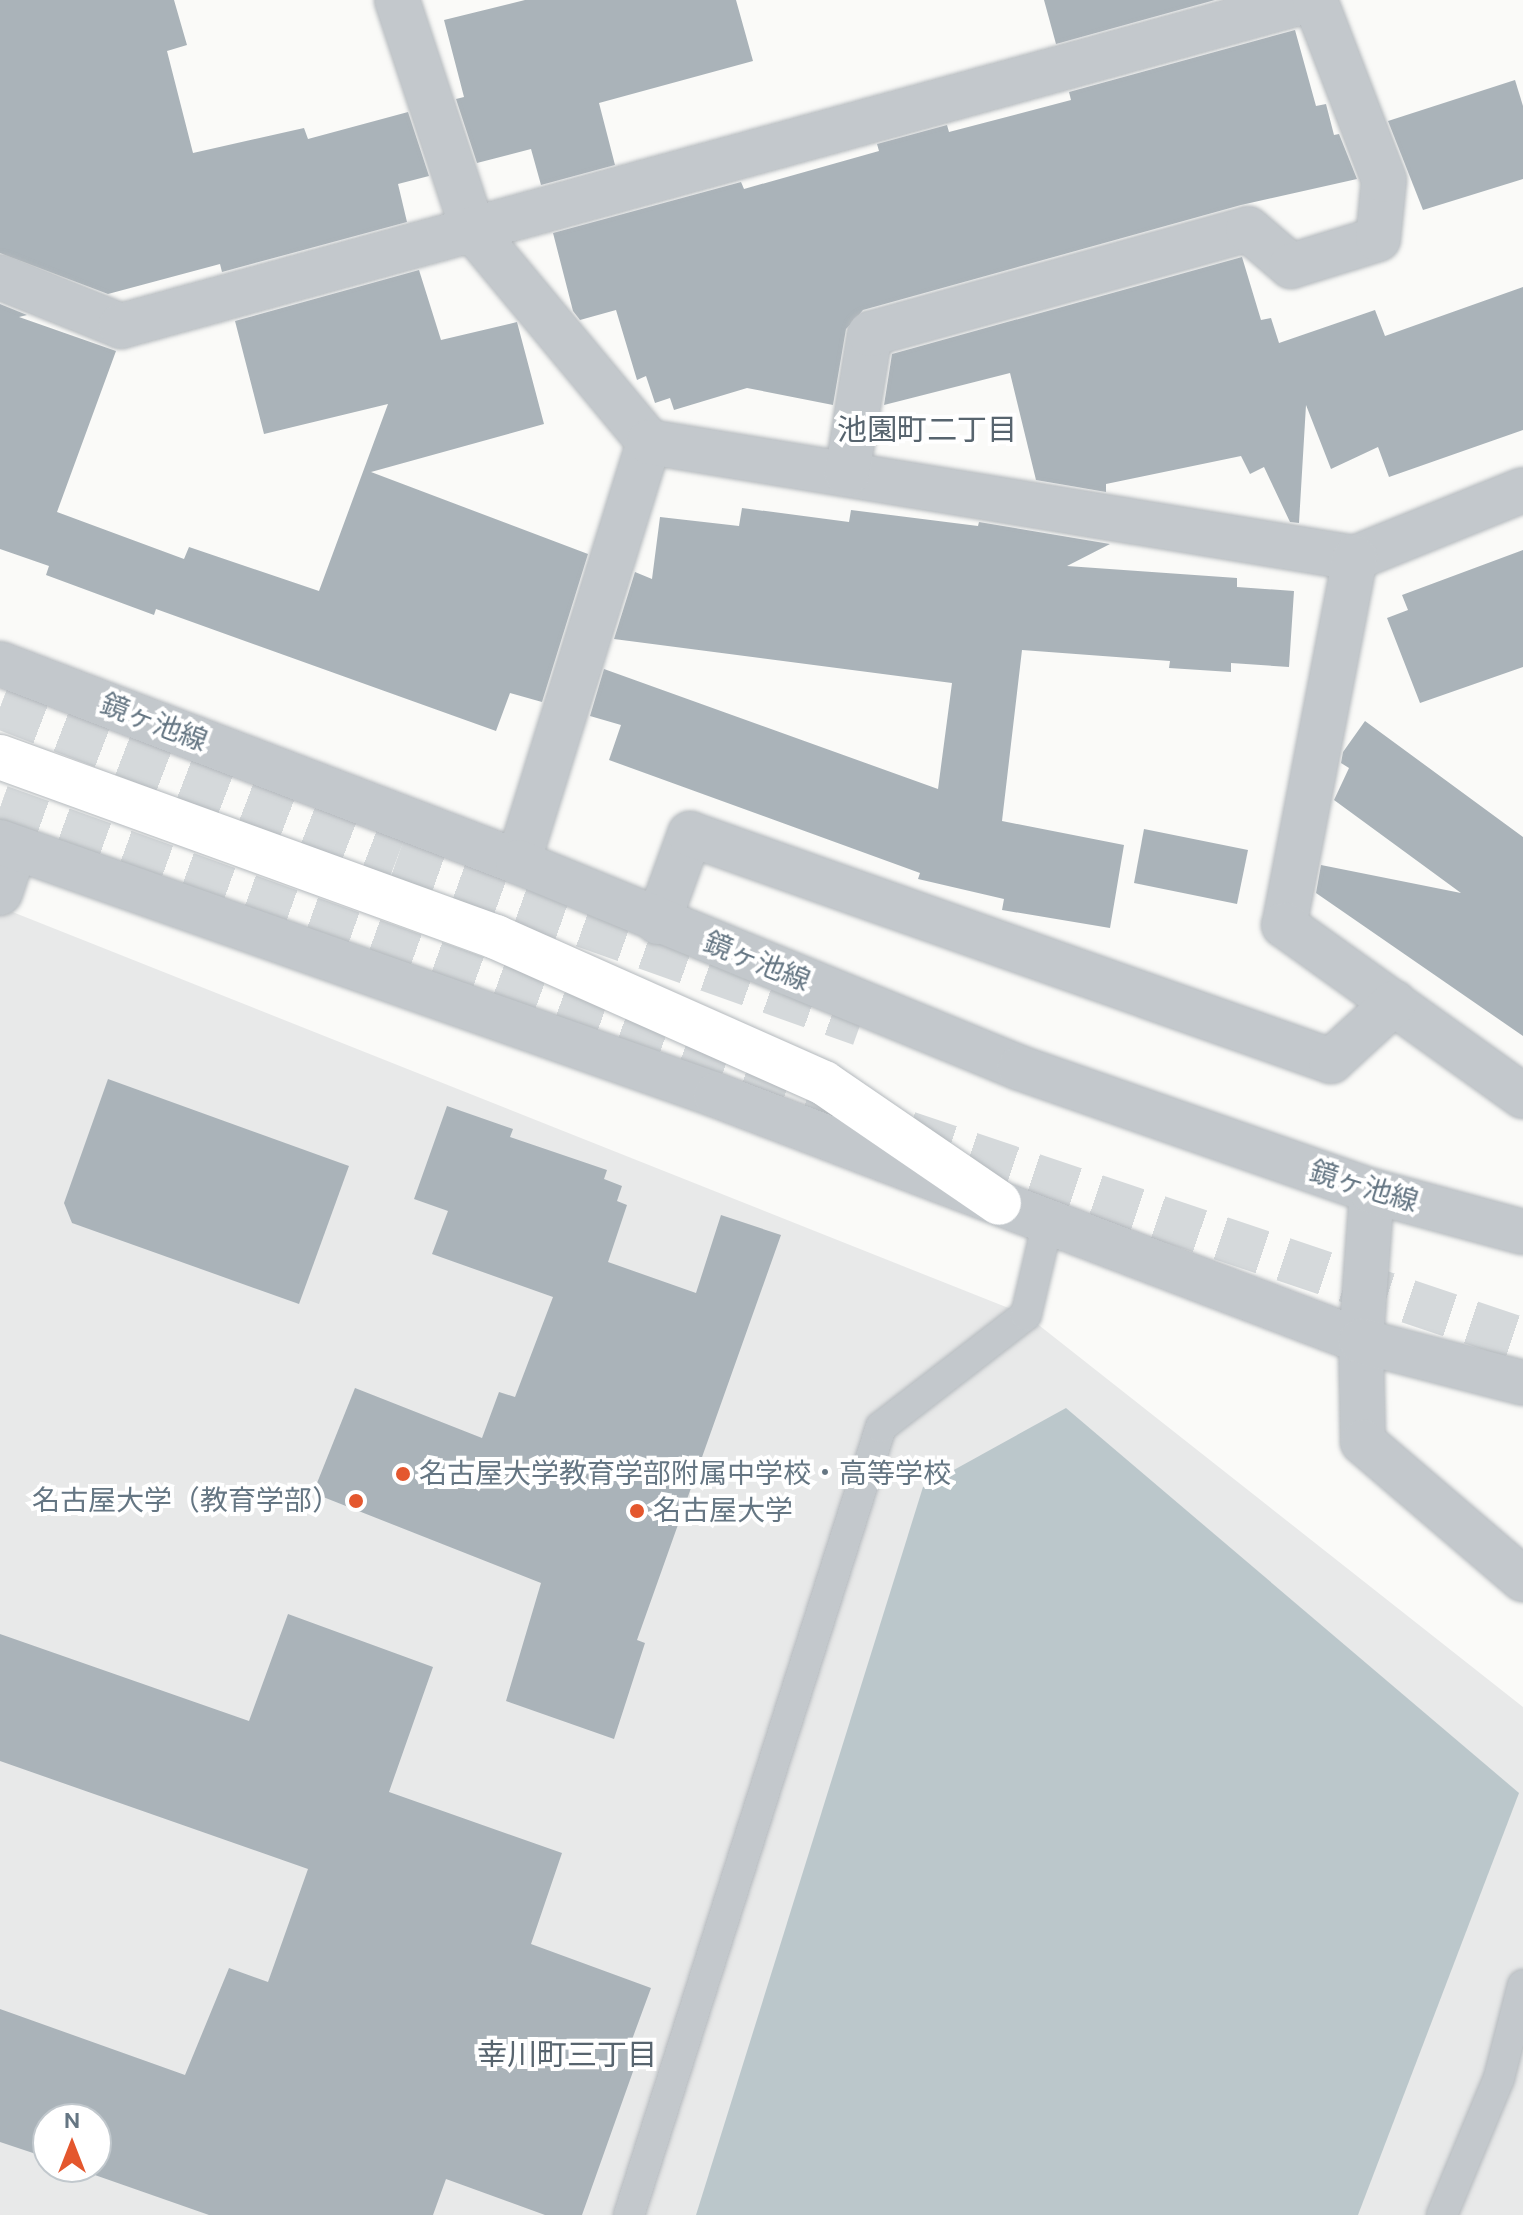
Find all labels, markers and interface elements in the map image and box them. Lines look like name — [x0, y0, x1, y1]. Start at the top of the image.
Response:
district label: 池園町二丁目 — [837, 412, 1017, 448]
street label: 鏡ヶ池線 — [96, 687, 212, 759]
street label: 鏡ヶ池線 — [699, 925, 815, 999]
street label: 鏡ヶ池線 — [1306, 1155, 1422, 1219]
place label: 名古屋大学教育学部附属中学校・高等学校 — [419, 1457, 951, 1491]
marker: 名古屋大学教育学部附属中学校・高等学校 — [394, 1465, 412, 1483]
place label: 名古屋大学（教育学部） — [32, 1484, 340, 1518]
marker: 名古屋大学（教育学部） — [347, 1492, 365, 1510]
place label: 名古屋大学 — [653, 1494, 793, 1528]
marker: 名古屋大学 — [628, 1502, 646, 1520]
district label: 幸川町三丁目 — [477, 2037, 657, 2073]
north arrow — [32, 2103, 112, 2183]
text: N — [64, 2106, 80, 2135]

